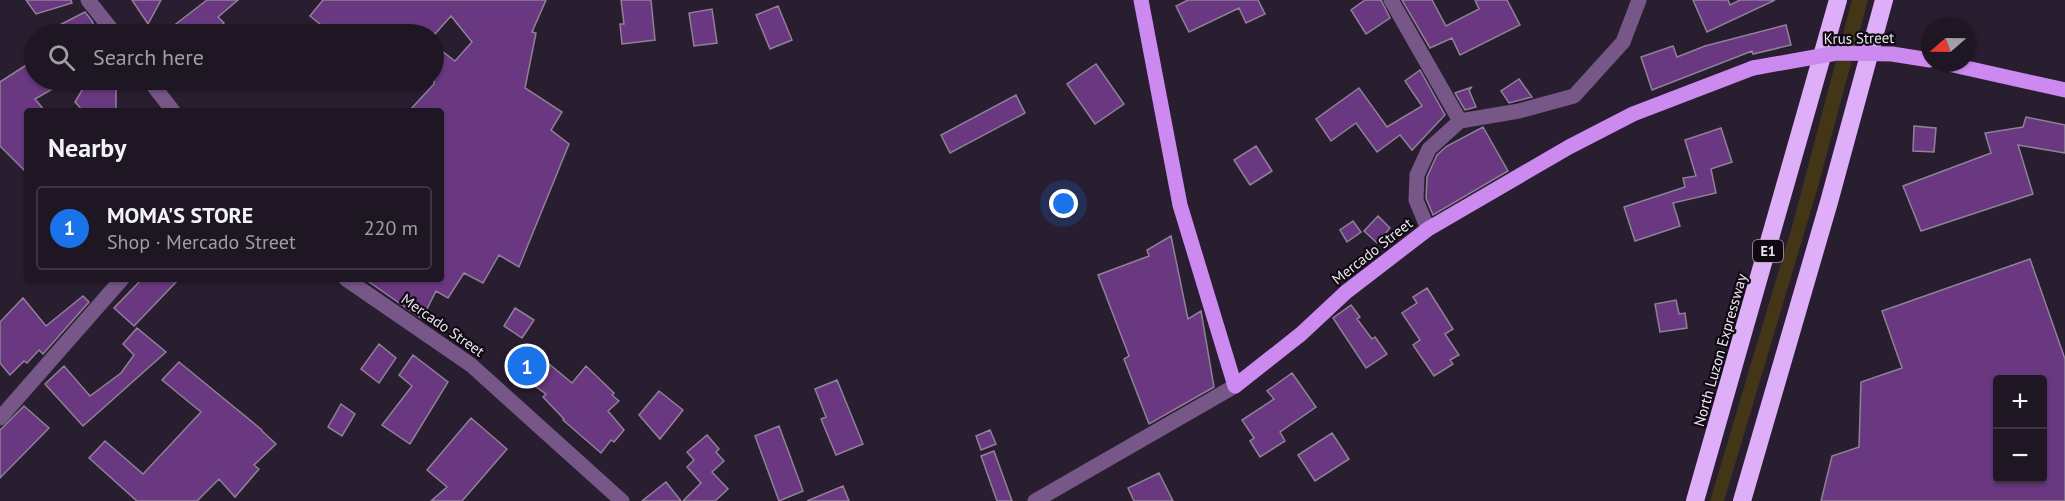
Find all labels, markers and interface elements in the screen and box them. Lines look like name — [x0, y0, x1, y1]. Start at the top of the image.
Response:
north arrow — [1921, 18, 1975, 72]
search box — [24, 24, 444, 90]
street label: Krus Street — [1824, 28, 1894, 48]
icon: search — [45, 41, 78, 74]
text: Search here — [93, 43, 204, 71]
text: Nearby — [48, 131, 126, 164]
your location — [1049, 189, 1078, 218]
text: MOMA'S STORE — [107, 201, 253, 229]
street label: Mercado Street — [1328, 214, 1416, 288]
text: 1 — [64, 215, 75, 241]
text: 220 m — [364, 215, 418, 241]
text: Shop · Mercado Street — [107, 229, 296, 255]
road number: E1 — [1753, 240, 1783, 262]
street label: North Luzon Expressway — [1689, 271, 1751, 429]
street label: Mercado Street — [398, 289, 488, 361]
pin: 1 — [508, 344, 546, 388]
map controls — [1993, 375, 2047, 483]
button: + — [1993, 375, 2047, 429]
button: − — [1993, 429, 2047, 483]

